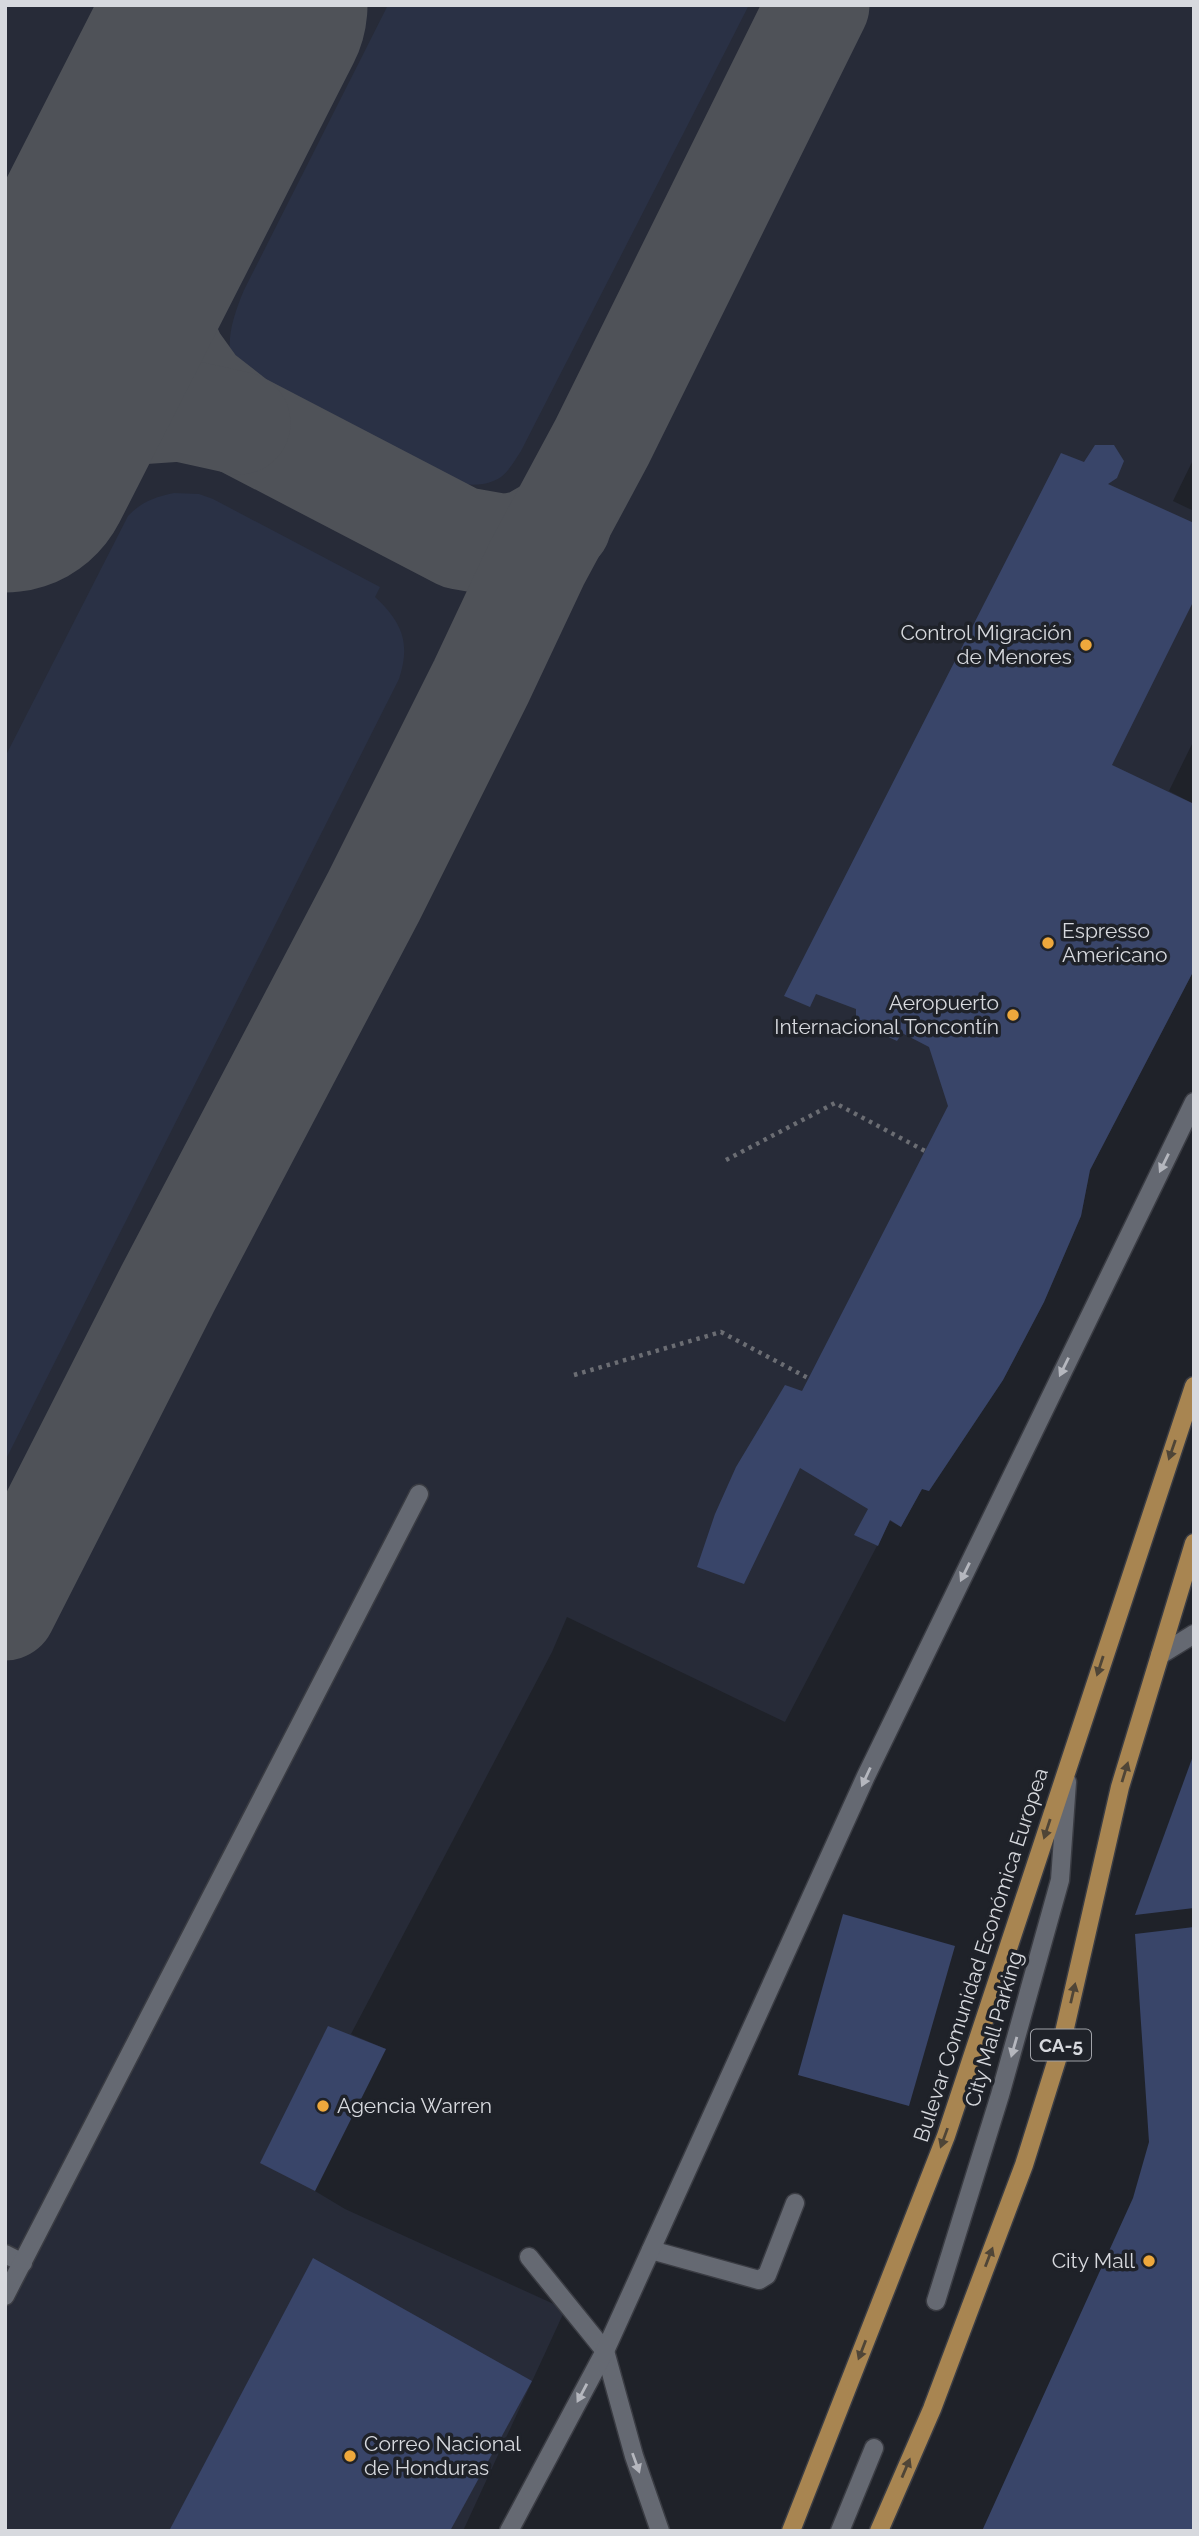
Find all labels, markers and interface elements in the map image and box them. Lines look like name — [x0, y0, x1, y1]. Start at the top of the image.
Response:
place label: Control Migración de Menores — [900, 620, 1072, 669]
marker: Control Migración de Menores — [1078, 637, 1094, 653]
place label: Espresso Americano — [1062, 918, 1167, 967]
marker: Espresso Americano — [1040, 935, 1056, 951]
place label: Aeropuerto Internacional Toncontín — [774, 990, 999, 1039]
marker: Aeropuerto Internacional Toncontín — [1005, 1007, 1021, 1023]
one-way arrow — [1158, 1153, 1169, 1173]
one-way arrow — [1058, 1357, 1070, 1377]
one-way arrow — [1166, 1440, 1177, 1461]
one-way arrow — [959, 1562, 970, 1582]
one-way arrow — [1094, 1656, 1105, 1677]
one-way arrow — [1120, 1761, 1130, 1782]
street label: Bulevar Comunidad Económica Europea — [908, 1765, 1053, 2145]
one-way arrow — [860, 1767, 872, 1787]
one-way arrow — [1041, 1819, 1051, 1840]
street label: City Mall Parking — [959, 1948, 1028, 2110]
one-way arrow — [1068, 1982, 1079, 2004]
road number: CA-5 — [1031, 2030, 1091, 2060]
one-way arrow — [1008, 2036, 1018, 2057]
place label: Agencia Warren — [337, 2093, 492, 2118]
marker: Agencia Warren — [315, 2098, 331, 2114]
one-way arrow — [939, 2128, 950, 2149]
one-way arrow — [984, 2246, 995, 2267]
place label: City Mall — [1052, 2248, 1135, 2273]
marker: City Mall — [1141, 2253, 1157, 2269]
one-way arrow — [856, 2340, 867, 2361]
one-way arrow — [577, 2383, 589, 2403]
place label: Correo Nacional de Honduras — [364, 2431, 521, 2480]
marker: Correo Nacional de Honduras — [342, 2448, 358, 2464]
one-way arrow — [631, 2453, 642, 2474]
one-way arrow — [900, 2458, 912, 2478]

